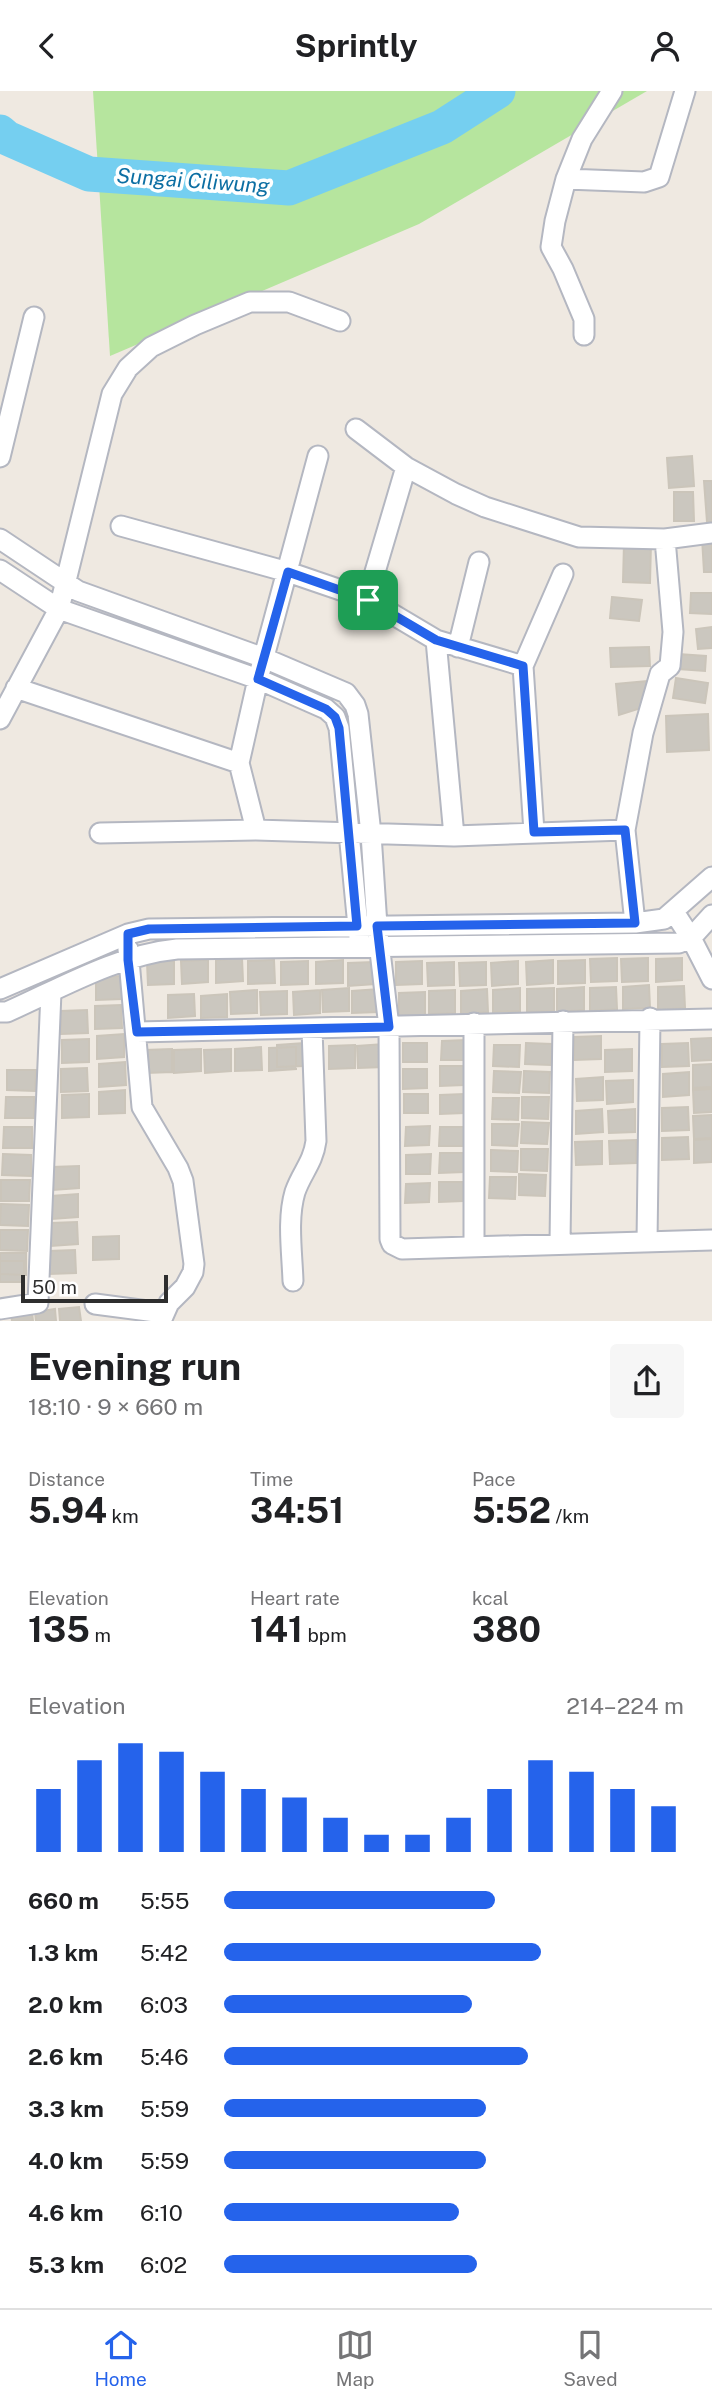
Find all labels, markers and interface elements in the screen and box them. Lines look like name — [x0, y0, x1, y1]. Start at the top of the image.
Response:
icon: back — [28, 27, 66, 65]
text: Sprintly — [295, 27, 417, 64]
icon: person — [646, 27, 684, 65]
water label: Sungai Ciliwung — [116, 163, 271, 198]
pin — [338, 570, 398, 630]
icon: arrive — [349, 581, 387, 619]
scale bar — [21, 1272, 168, 1304]
text: 50 m — [32, 1276, 77, 1298]
text: Evening run — [28, 1344, 241, 1389]
button: share — [610, 1344, 684, 1418]
text: 18:10 · 9 × 660 m — [28, 1393, 203, 1420]
text: Distance — [28, 1468, 105, 1490]
text: Time — [250, 1468, 293, 1490]
text: Pace — [472, 1468, 515, 1490]
text: 5.94 — [28, 1490, 107, 1531]
text: 34:51 — [250, 1490, 344, 1531]
text: 5:52 — [472, 1490, 551, 1531]
text: km — [107, 1505, 139, 1527]
text: /km — [551, 1505, 589, 1527]
text: Elevation — [28, 1587, 109, 1609]
text: Heart rate — [250, 1587, 340, 1609]
text: kcal — [472, 1587, 509, 1609]
text: 135 — [28, 1609, 90, 1650]
text: 141 — [250, 1609, 303, 1650]
text: 380 — [472, 1609, 541, 1650]
text: m — [90, 1624, 111, 1646]
text: bpm — [303, 1624, 347, 1646]
text: Elevation — [28, 1692, 126, 1719]
text: 214–224 m — [566, 1692, 684, 1719]
text: 660 m — [28, 1887, 99, 1914]
text: 5:55 — [140, 1887, 189, 1914]
text: 1.3 km — [28, 1939, 98, 1966]
text: 5:42 — [140, 1939, 188, 1966]
text: 2.0 km — [28, 1991, 103, 2018]
text: 6:03 — [140, 1991, 188, 2018]
text: 2.6 km — [28, 2043, 103, 2070]
text: 5:46 — [140, 2043, 189, 2070]
text: 3.3 km — [28, 2095, 104, 2122]
text: 5:59 — [140, 2095, 189, 2122]
text: 4.0 km — [28, 2147, 103, 2174]
text: 5:59 — [140, 2147, 189, 2174]
text: 4.6 km — [28, 2199, 104, 2226]
text: 6:10 — [140, 2199, 183, 2226]
text: 5.3 km — [28, 2251, 104, 2278]
text: 6:02 — [140, 2251, 187, 2278]
tab: Home — [94, 2326, 147, 2390]
tab: Map — [336, 2326, 374, 2390]
tab: Saved — [563, 2326, 618, 2390]

